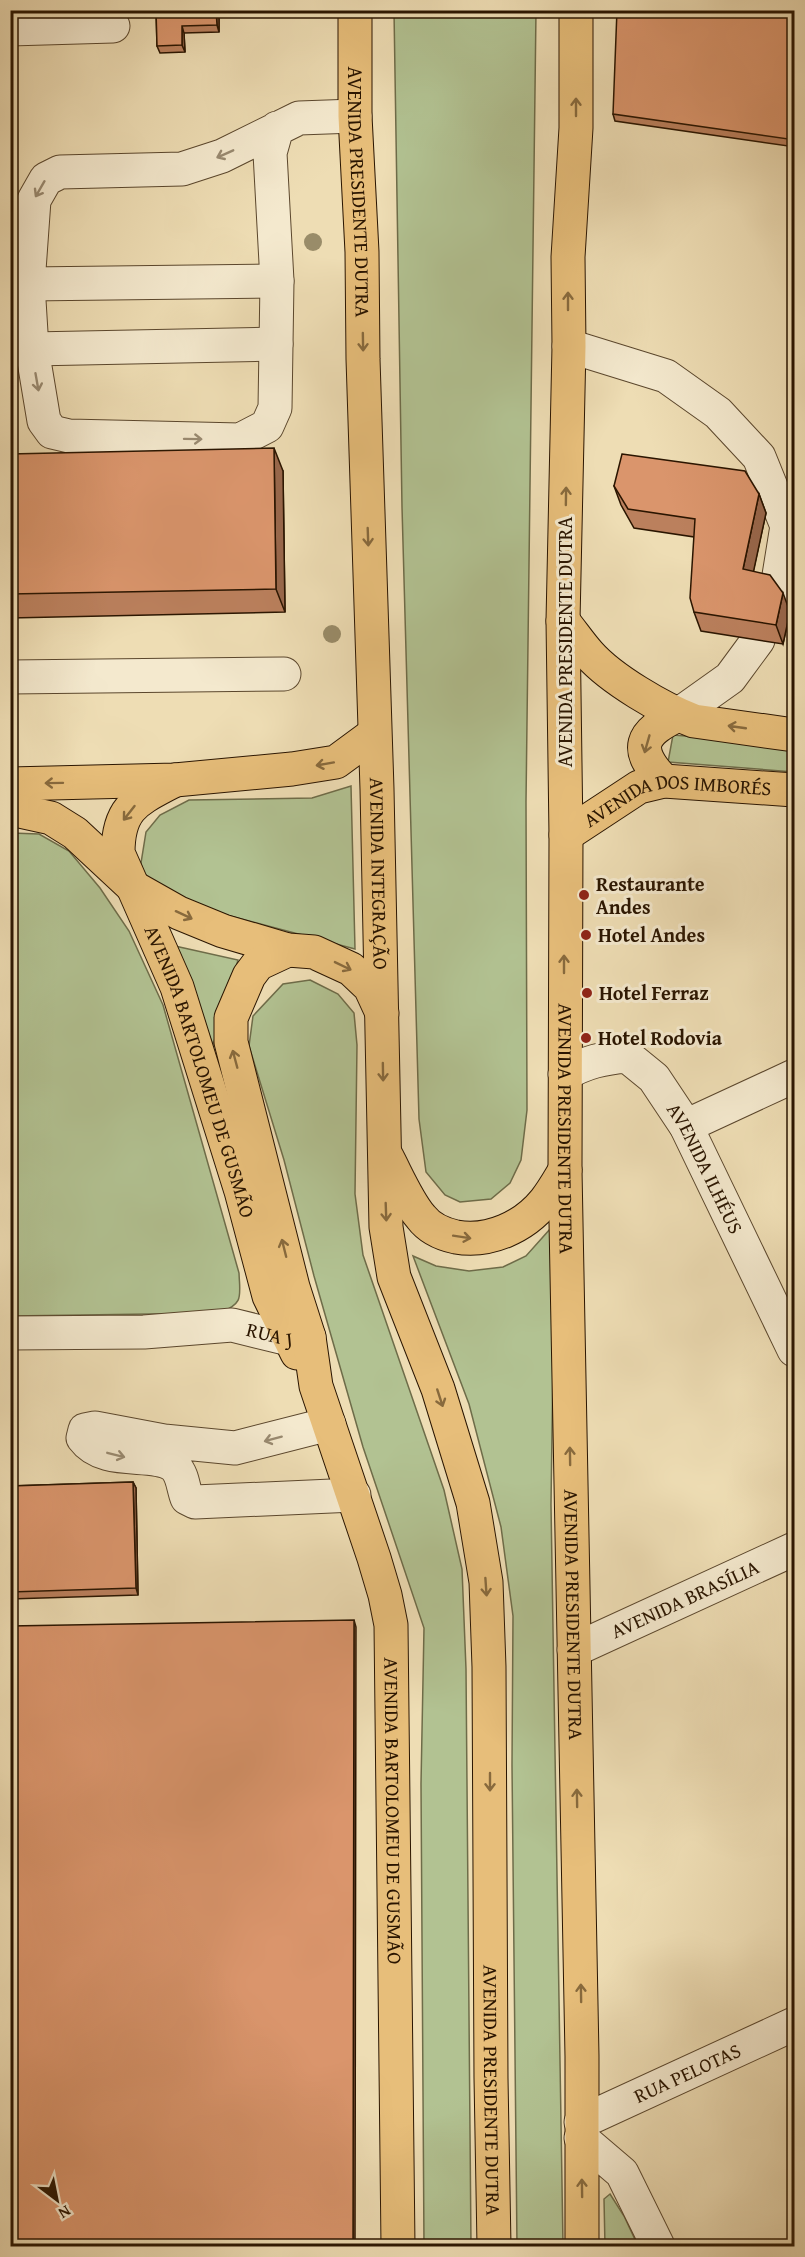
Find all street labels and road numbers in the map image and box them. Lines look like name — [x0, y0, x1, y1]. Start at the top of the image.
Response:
street label: AVENIDA PRESIDENTE DUTRA — [341, 67, 378, 317]
street label: AVENIDA PRESIDENTE DUTRA — [550, 517, 579, 767]
street label: AVENIDA DOS IMBORÉS — [577, 766, 772, 834]
street label: AVENIDA INTEGRAÇÃO — [363, 777, 396, 970]
street label: AVENIDA BARTOLOMEU DE GUSMÃO — [137, 920, 263, 1221]
street label: AVENIDA PRESIDENTE DUTRA — [551, 1003, 582, 1254]
street label: AVENIDA ILHÉUS — [660, 1097, 751, 1238]
street label: RUA J — [244, 1314, 294, 1354]
street label: AVENIDA PRESIDENTE DUTRA — [557, 1489, 591, 1740]
street label: AVENIDA BRASÍLIA — [606, 1552, 763, 1645]
street label: AVENIDA BARTOLOMEU DE GUSMÃO — [377, 1657, 410, 1965]
street label: AVENIDA PRESIDENTE DUTRA — [476, 1965, 508, 2216]
street label: RUA PELOTAS — [629, 2035, 745, 2110]

